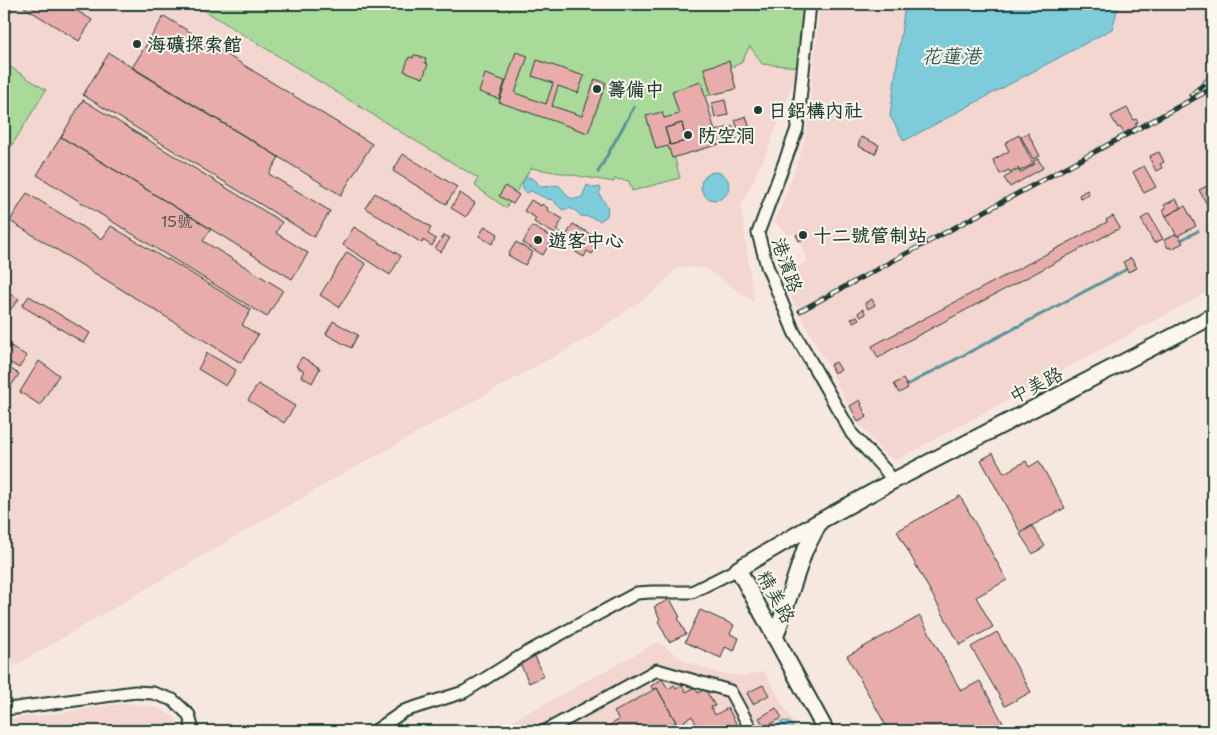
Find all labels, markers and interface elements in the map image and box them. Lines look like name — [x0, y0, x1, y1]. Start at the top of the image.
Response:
place label: 海礦探索館 — [147, 32, 242, 57]
marker: 海礦探索館 — [131, 38, 143, 50]
water label: 花蓮港 — [921, 43, 983, 69]
place label: 籌備中 — [607, 77, 664, 102]
marker: 籌備中 — [591, 83, 603, 95]
place label: 日鋁構內社 — [768, 98, 863, 123]
marker: 日鋁構內社 — [752, 104, 764, 116]
place label: 防空洞 — [698, 123, 755, 148]
marker: 防空洞 — [682, 129, 694, 141]
house number: 15號 — [161, 211, 193, 232]
place label: 十二號管制站 — [813, 223, 927, 248]
place label: 遊客中心 — [548, 228, 624, 253]
marker: 十二號管制站 — [797, 229, 809, 241]
marker: 遊客中心 — [532, 234, 544, 246]
street label: 港濱路 — [766, 234, 808, 296]
street label: 中美路 — [1005, 361, 1067, 409]
street label: 精美路 — [751, 566, 801, 628]

